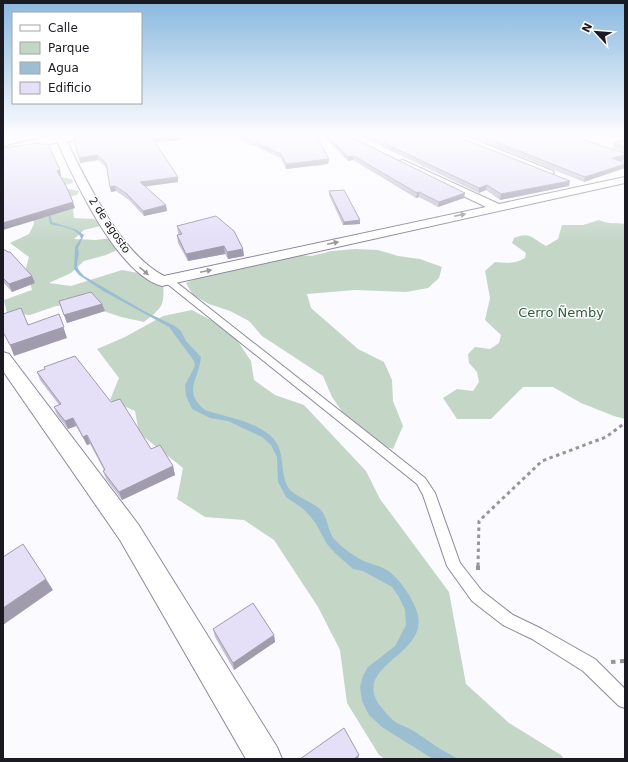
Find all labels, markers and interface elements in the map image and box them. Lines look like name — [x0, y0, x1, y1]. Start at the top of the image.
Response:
legend — [12, 12, 142, 104]
north arrow — [576, 12, 616, 52]
text: Calle — [48, 21, 78, 35]
text: N — [580, 21, 595, 35]
text: Parque — [48, 41, 89, 55]
text: Agua — [48, 61, 79, 75]
text: Edificio — [48, 81, 91, 95]
street label: 2 de agosto — [86, 195, 133, 256]
one-way arrow — [454, 212, 466, 218]
one-way arrow — [327, 240, 339, 246]
one-way arrow — [138, 266, 149, 275]
one-way arrow — [200, 268, 212, 274]
park label: Cerro Ñemby — [518, 305, 604, 320]

